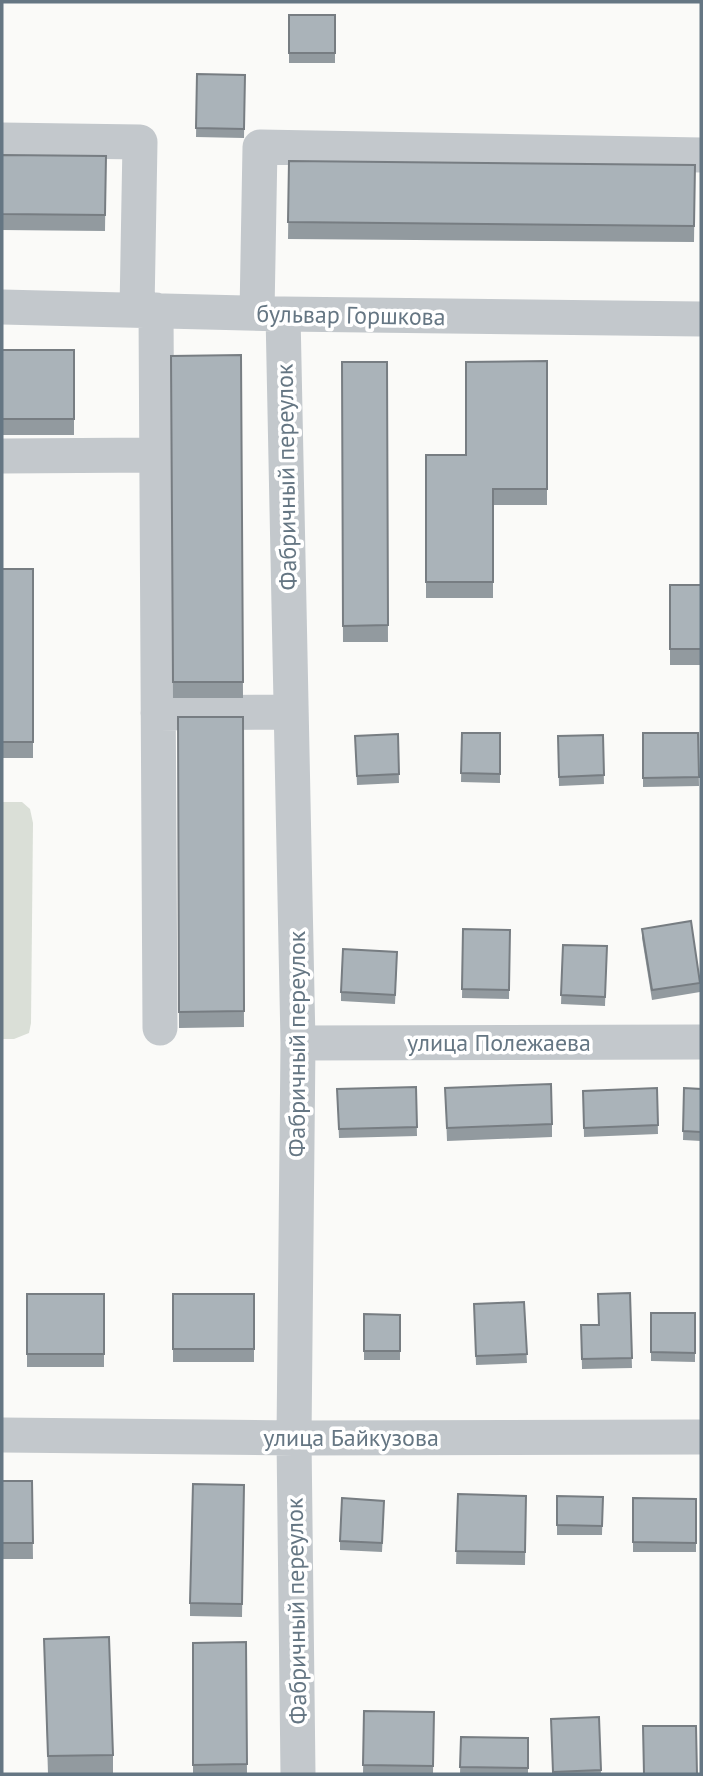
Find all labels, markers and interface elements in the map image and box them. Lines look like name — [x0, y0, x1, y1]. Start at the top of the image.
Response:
street label: бульвар Горшкова — [256, 298, 446, 332]
street label: Фабричный переулок — [269, 363, 303, 591]
street label: Фабричный переулок — [281, 930, 312, 1157]
street label: улица Полежаева — [407, 1027, 591, 1058]
street label: улица Байкузова — [263, 1422, 439, 1453]
street label: Фабричный переулок — [279, 1497, 313, 1725]

